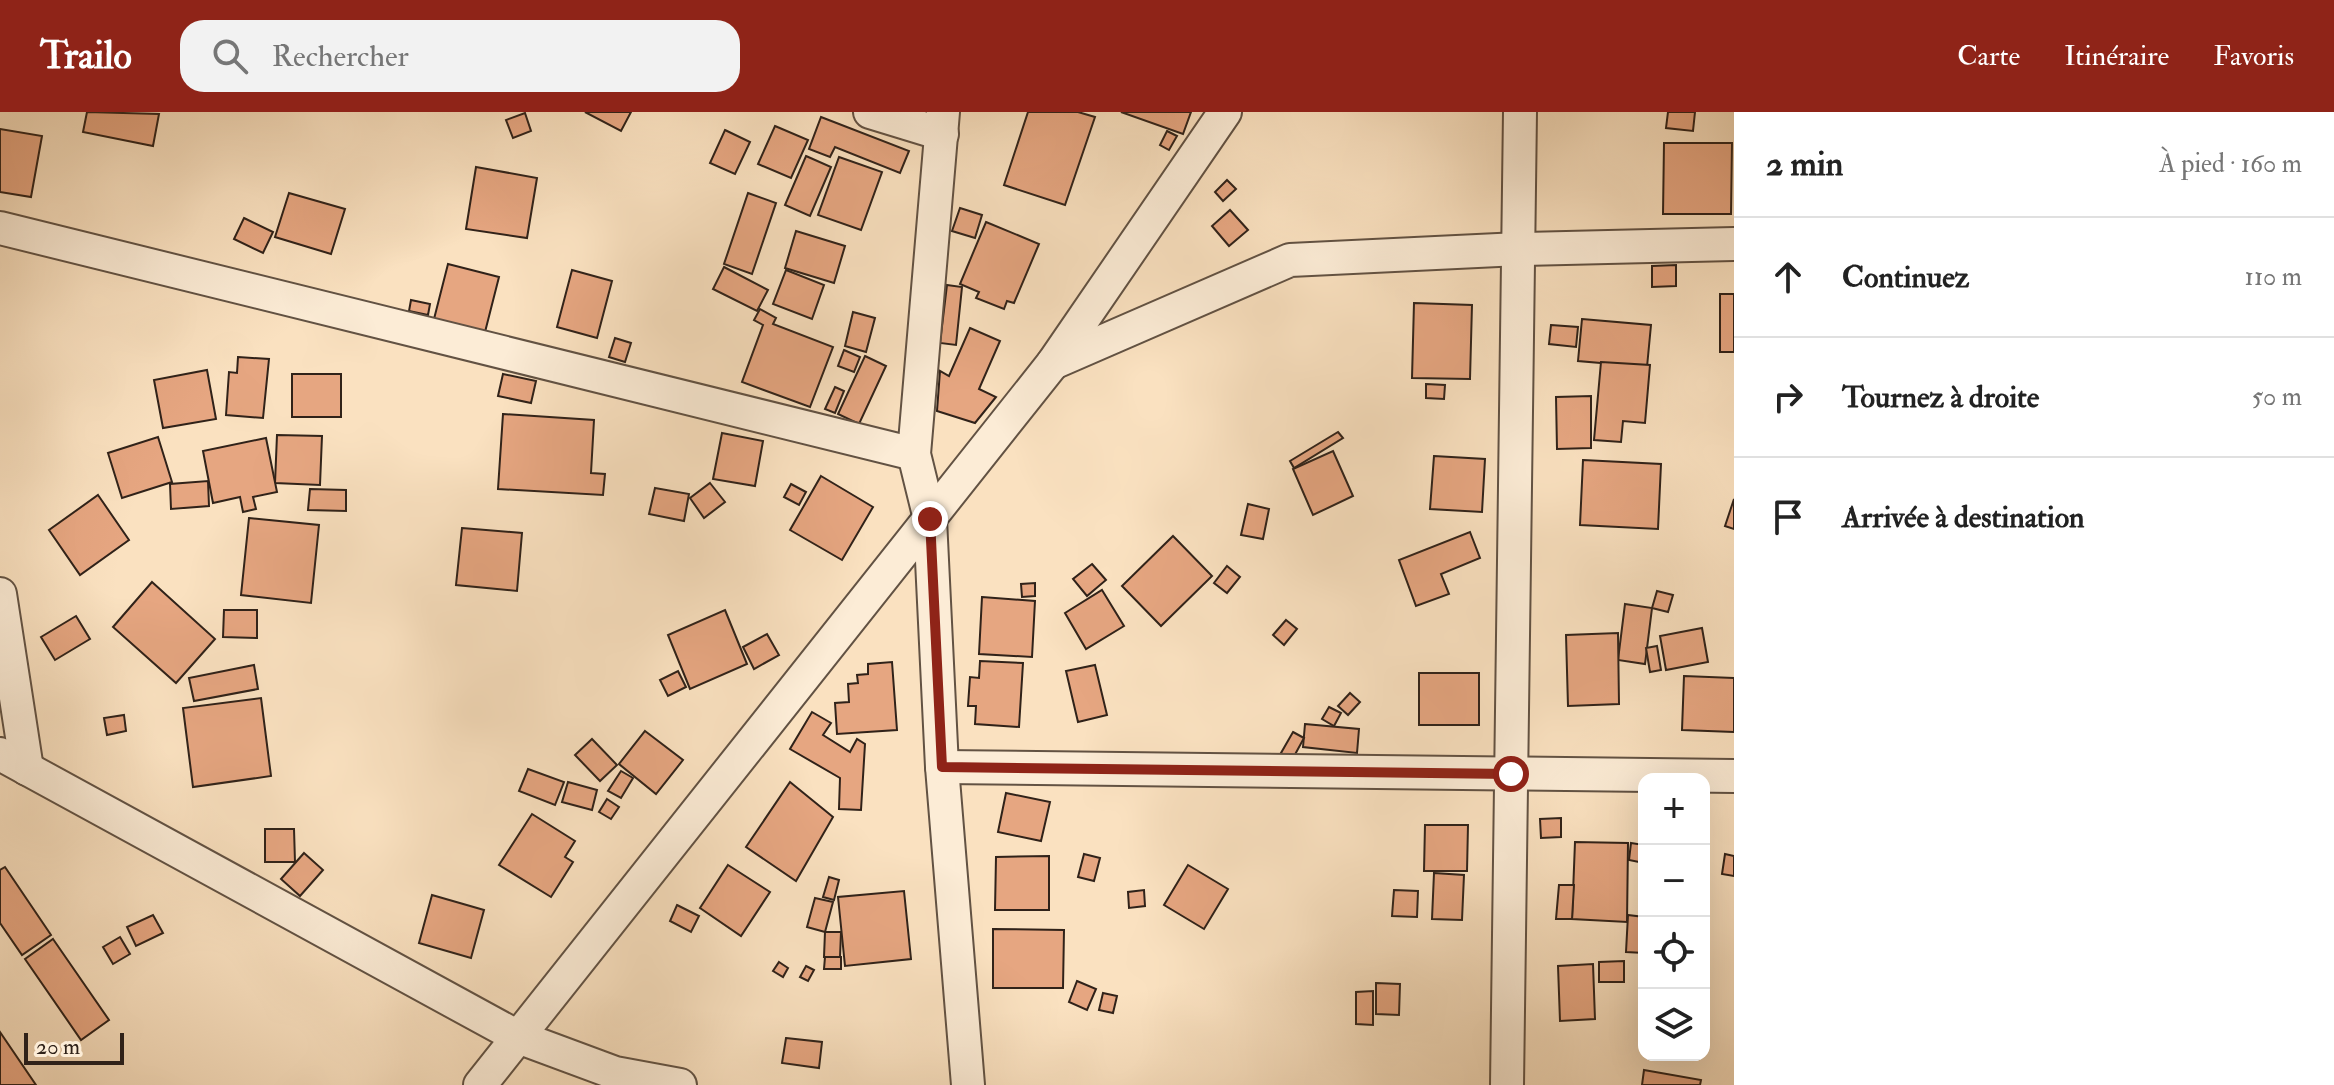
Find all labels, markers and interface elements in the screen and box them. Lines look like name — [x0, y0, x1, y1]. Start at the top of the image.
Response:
search box — [180, 20, 740, 92]
text: Trailo — [40, 32, 132, 80]
icon: search — [208, 34, 252, 78]
text: Rechercher — [272, 38, 409, 75]
text: Carte — [1957, 39, 2020, 74]
text: Itinéraire — [2064, 39, 2169, 74]
text: Favoris — [2213, 39, 2294, 74]
text: 2 min — [1766, 143, 1843, 186]
text: À pied · 160 m — [2159, 148, 2302, 180]
icon: ahead — [1766, 255, 1810, 299]
text: Continuez — [1842, 259, 1969, 296]
text: 110 m — [2245, 261, 2302, 293]
icon: right — [1766, 375, 1810, 419]
text: Tournez à droite — [1842, 379, 2039, 416]
text: 50 m — [2252, 381, 2302, 413]
icon: arrive — [1766, 495, 1810, 539]
text: Arrivée à destination — [1842, 499, 2085, 536]
route end — [912, 501, 948, 537]
route start — [1493, 756, 1529, 792]
map controls — [1638, 773, 1710, 1061]
button: + — [1638, 773, 1710, 845]
button: − — [1638, 845, 1710, 917]
button: locate — [1638, 917, 1710, 989]
button: layers — [1638, 989, 1710, 1061]
scale bar — [24, 1029, 124, 1065]
text: 20 m — [36, 1033, 80, 1061]

